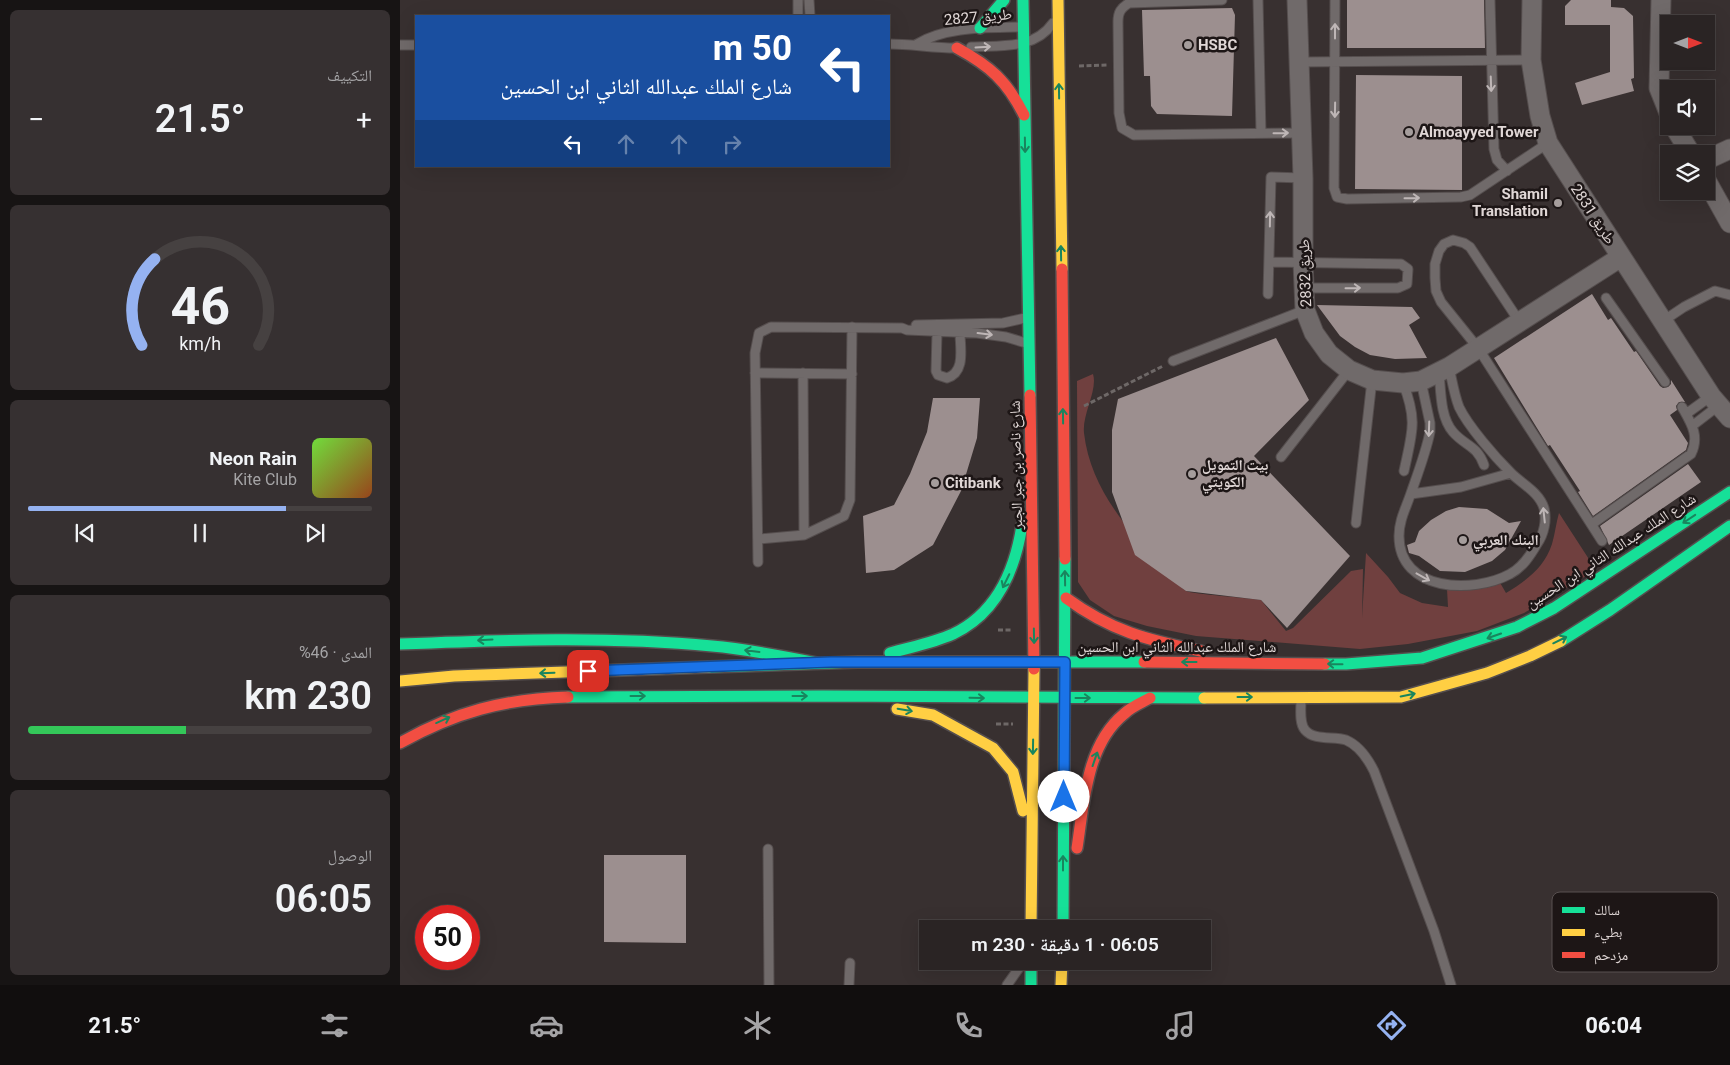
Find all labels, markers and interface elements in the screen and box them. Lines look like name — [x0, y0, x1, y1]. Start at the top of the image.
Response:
street label: طريق 2827 — [943, 5, 1013, 30]
north arrow — [1660, 15, 1715, 70]
map controls — [1660, 15, 1715, 200]
one-way arrow — [1330, 23, 1340, 39]
text: 50 m — [713, 28, 792, 69]
icon: left — [810, 35, 875, 100]
place label: HSBC — [1198, 36, 1237, 54]
marker: HSBC — [1182, 39, 1194, 51]
one-way arrow — [974, 42, 990, 51]
text: التكييف — [327, 66, 372, 85]
text: شارع الملك عبدالله الثاني ابن الحسين — [500, 74, 792, 99]
one-way arrow — [1486, 75, 1496, 91]
button: sound — [1660, 80, 1715, 135]
one-way arrow — [1054, 83, 1064, 99]
text: 21.5° — [155, 97, 245, 141]
one-way arrow — [1330, 102, 1340, 118]
text: − — [28, 103, 44, 136]
text: + — [356, 103, 372, 136]
place label: Almoayyed Tower — [1419, 123, 1539, 141]
marker: Almoayyed Tower — [1403, 126, 1415, 138]
one-way arrow — [1272, 128, 1288, 138]
icon: left — [559, 130, 587, 158]
icon: ahead — [612, 130, 640, 158]
icon: ahead — [665, 130, 693, 158]
icon: right — [718, 130, 746, 158]
one-way arrow — [1020, 137, 1030, 153]
button: layers — [1660, 145, 1715, 200]
street label: طريق 2831 — [1566, 180, 1619, 248]
place label: Shamil Translation — [1472, 185, 1548, 220]
one-way arrow — [1404, 193, 1420, 203]
marker: Shamil Translation — [1552, 197, 1564, 209]
one-way arrow — [1265, 212, 1275, 228]
street label: طريق 2832 — [1295, 238, 1316, 307]
one-way arrow — [1056, 245, 1066, 262]
text: 46 — [170, 276, 230, 337]
one-way arrow — [1344, 283, 1360, 293]
one-way arrow — [977, 329, 993, 339]
text: km/h — [179, 333, 221, 354]
street label: شارع ناصر بن جبر الجبر — [1006, 400, 1027, 531]
one-way arrow — [1058, 408, 1068, 424]
one-way arrow — [1425, 421, 1434, 437]
text: Neon Rain — [209, 447, 297, 470]
place label: بيت التمويل الكويتي — [1202, 456, 1268, 494]
marker: بيت التمويل الكويتي — [1186, 468, 1198, 480]
text: Kite Club — [233, 470, 297, 489]
place label: Citibank — [945, 474, 1002, 492]
marker: Citibank — [929, 477, 941, 489]
street label: شارع الملك عبدالله الثاني ابن الحسين — [1523, 489, 1701, 615]
one-way arrow — [1539, 508, 1549, 524]
one-way arrow — [1683, 514, 1697, 524]
icon: previous — [71, 519, 99, 547]
icon: pause — [186, 519, 214, 547]
icon: next — [301, 519, 329, 547]
place label: البنك العربي — [1473, 531, 1539, 552]
marker: البنك العربي — [1457, 534, 1469, 546]
one-way arrow — [1060, 570, 1070, 586]
one-way arrow — [1416, 572, 1430, 582]
one-way arrow — [1001, 573, 1011, 588]
one-way arrow — [1029, 628, 1039, 644]
one-way arrow — [1487, 632, 1502, 641]
one-way arrow — [1552, 635, 1567, 644]
one-way arrow — [478, 636, 494, 645]
street label: شارع الملك عبدالله الثاني ابن الحسين — [1078, 638, 1277, 659]
text: المدى · 46% — [299, 643, 372, 662]
one-way arrow — [745, 646, 761, 656]
pin — [567, 650, 609, 692]
icon: arrive — [574, 657, 602, 685]
one-way arrow — [1181, 657, 1198, 667]
one-way arrow — [1327, 659, 1344, 669]
one-way arrow — [539, 668, 555, 677]
text: 230 km — [244, 674, 372, 718]
one-way arrow — [1399, 690, 1415, 699]
one-way arrow — [629, 691, 645, 701]
one-way arrow — [792, 691, 808, 701]
one-way arrow — [968, 693, 984, 702]
one-way arrow — [1074, 693, 1091, 703]
one-way arrow — [1237, 693, 1253, 702]
one-way arrow — [897, 706, 913, 716]
one-way arrow — [435, 715, 450, 725]
one-way arrow — [1028, 738, 1038, 754]
one-way arrow — [1091, 752, 1100, 768]
position arrow — [1037, 770, 1089, 822]
text: الوصول — [328, 846, 372, 865]
one-way arrow — [1058, 855, 1068, 871]
text: 06:05 — [275, 877, 372, 921]
legend — [1552, 892, 1718, 972]
text: سالك — [1594, 902, 1620, 918]
speed limit sign: 50 — [415, 905, 480, 970]
text: بطيء — [1594, 924, 1623, 944]
text: 06:05 · 1 دقيقة · 230 m — [971, 933, 1159, 956]
text: مزدحم — [1594, 947, 1628, 965]
icon: filters — [317, 1008, 352, 1043]
icon: car — [529, 1008, 564, 1043]
icon: climate — [740, 1008, 775, 1043]
icon: phone — [951, 1008, 986, 1043]
icon: music — [1163, 1008, 1198, 1043]
icon: directions — [1374, 1008, 1409, 1043]
text: 21.5° — [88, 1013, 141, 1038]
text: 06:04 — [1585, 1013, 1642, 1038]

